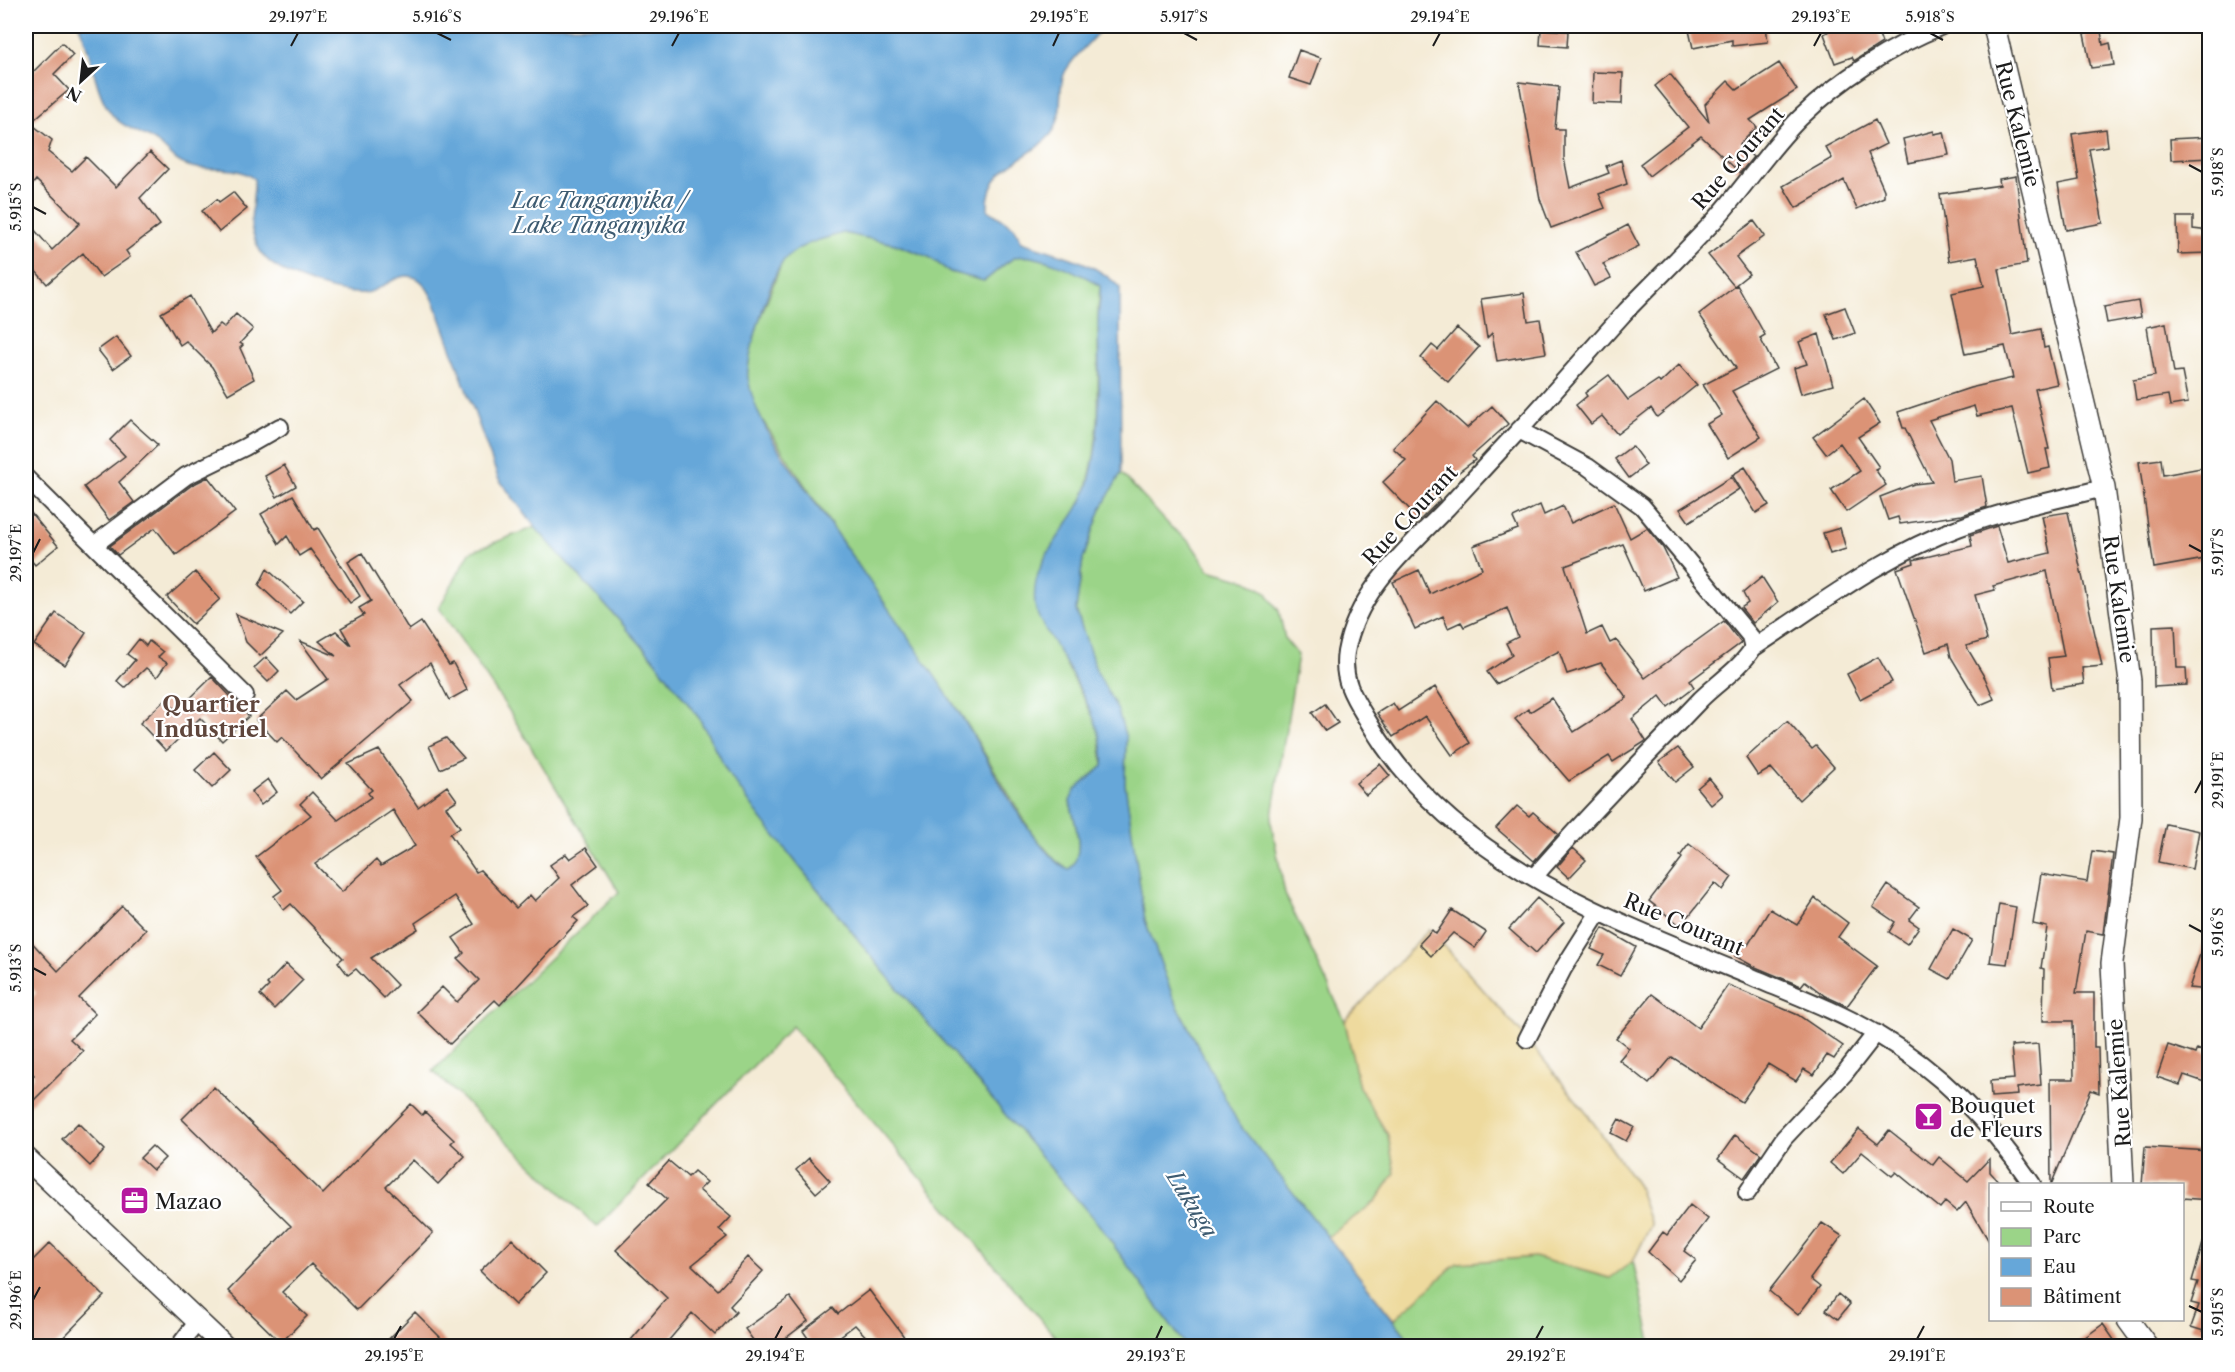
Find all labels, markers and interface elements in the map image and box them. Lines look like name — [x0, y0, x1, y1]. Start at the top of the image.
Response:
text: 29.197°E — [269, 7, 327, 26]
text: 5.916°S — [412, 7, 462, 26]
text: 29.196°E — [649, 7, 709, 26]
text: 29.195°E — [1029, 7, 1089, 26]
text: 5.917°S — [1160, 7, 1208, 26]
text: 29.194°E — [1410, 7, 1470, 26]
text: 29.193°E — [1791, 7, 1851, 26]
text: 5.918°S — [1905, 7, 1955, 26]
north arrow — [51, 51, 111, 111]
street label: Rue Kalemie — [1990, 59, 2046, 189]
text: N — [63, 82, 85, 106]
street label: Rue Courant — [1687, 101, 1790, 215]
text: 5.918°S — [2208, 147, 2227, 197]
text: 5.915°S — [6, 183, 25, 231]
water label: Lac Tanganyika / Lake Tanganyika — [510, 187, 692, 239]
street label: Rue Courant — [1357, 459, 1463, 570]
text: 29.197°E — [6, 524, 25, 582]
text: 5.917°S — [2208, 528, 2227, 576]
street label: Rue Kalemie — [2098, 534, 2140, 664]
district label: Quartier Industriel — [155, 691, 267, 743]
text: 29.191°E — [2208, 751, 2227, 809]
street label: Rue Courant — [1620, 887, 1748, 961]
text: 5.916°S — [2208, 907, 2227, 957]
text: 5.913°S — [6, 943, 25, 993]
street label: Rue Kalemie — [2102, 1018, 2136, 1148]
place label: Bouquet de Fleurs — [1950, 1093, 2043, 1142]
bar icon: Bouquet de Fleurs — [1913, 1101, 1945, 1133]
water label: Lukuga — [1160, 1164, 1223, 1243]
legend — [1989, 1183, 2184, 1321]
office icon: Mazao — [118, 1185, 150, 1217]
place label: Mazao — [155, 1189, 222, 1214]
text: Route — [2043, 1196, 2095, 1218]
text: Parc — [2043, 1226, 2081, 1248]
text: Eau — [2043, 1256, 2076, 1278]
text: 29.196°E — [6, 1270, 25, 1330]
text: Bâtiment — [2043, 1286, 2122, 1308]
text: 5.915°S — [2208, 1288, 2227, 1336]
text: 29.195°E — [364, 1346, 424, 1365]
text: 29.194°E — [745, 1346, 805, 1365]
text: 29.193°E — [1126, 1346, 1186, 1365]
text: 29.192°E — [1506, 1346, 1566, 1365]
text: 29.191°E — [1888, 1346, 1946, 1365]

